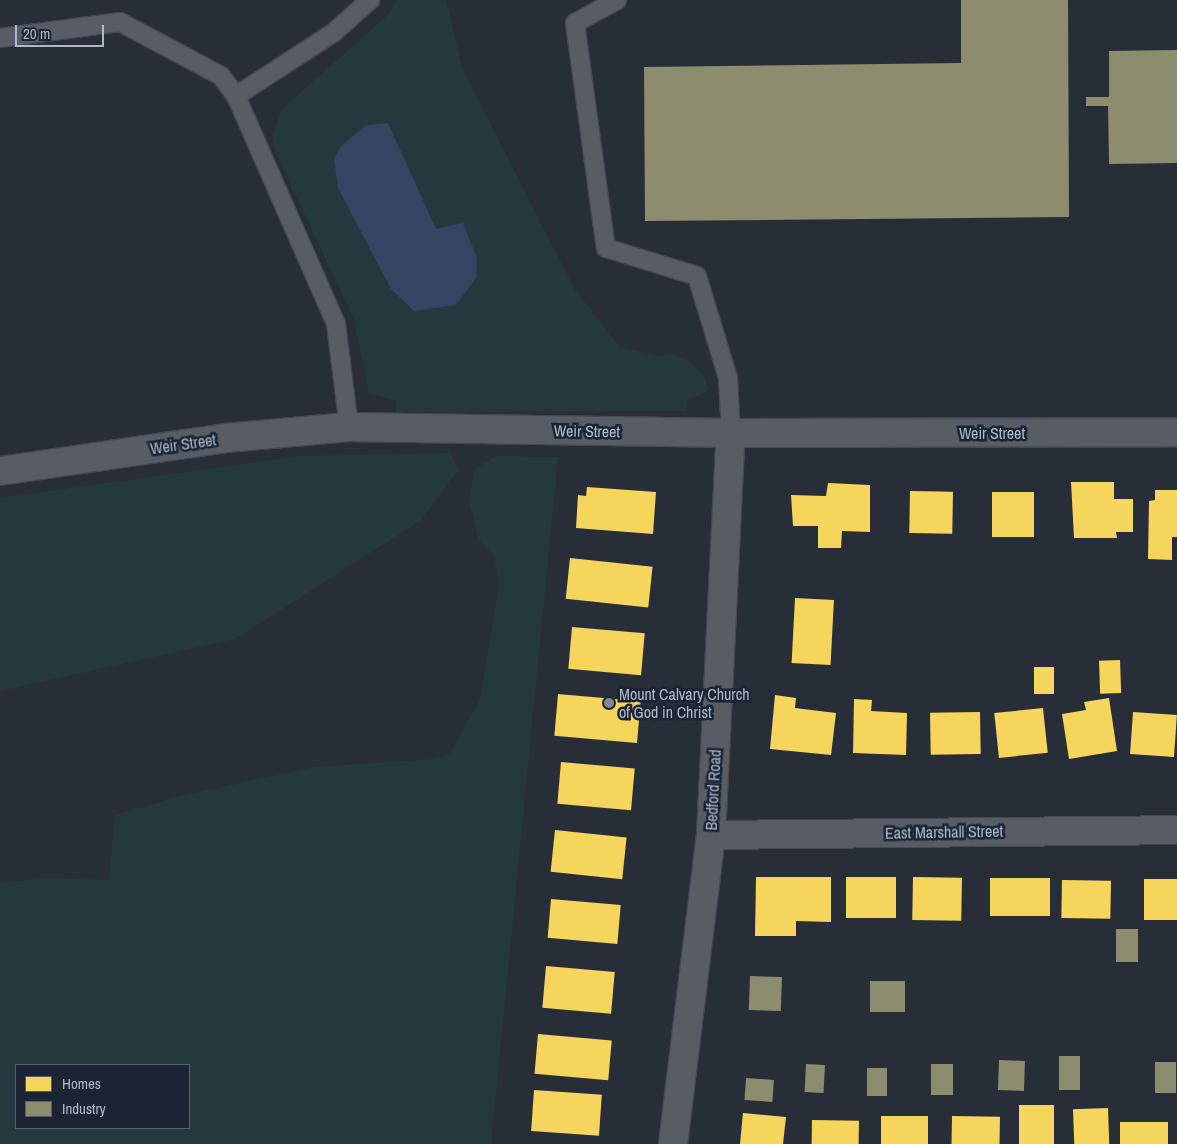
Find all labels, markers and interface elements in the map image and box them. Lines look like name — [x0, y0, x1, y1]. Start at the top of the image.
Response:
scale bar — [18, 15, 106, 47]
text: 20 m — [23, 23, 50, 44]
street label: Weir Street — [554, 421, 620, 441]
street label: Weir Street — [959, 423, 1025, 443]
street label: Weir Street — [149, 430, 217, 458]
place label: Mount Calvary Church of God in Christ — [619, 684, 750, 722]
marker: Mount Calvary Church of God in Christ — [603, 697, 615, 709]
street label: Bedford Road — [701, 749, 725, 831]
street label: East Marshall Street — [885, 821, 1003, 843]
legend — [15, 1064, 190, 1129]
text: Homes — [62, 1073, 101, 1094]
text: Industry — [62, 1098, 106, 1119]

